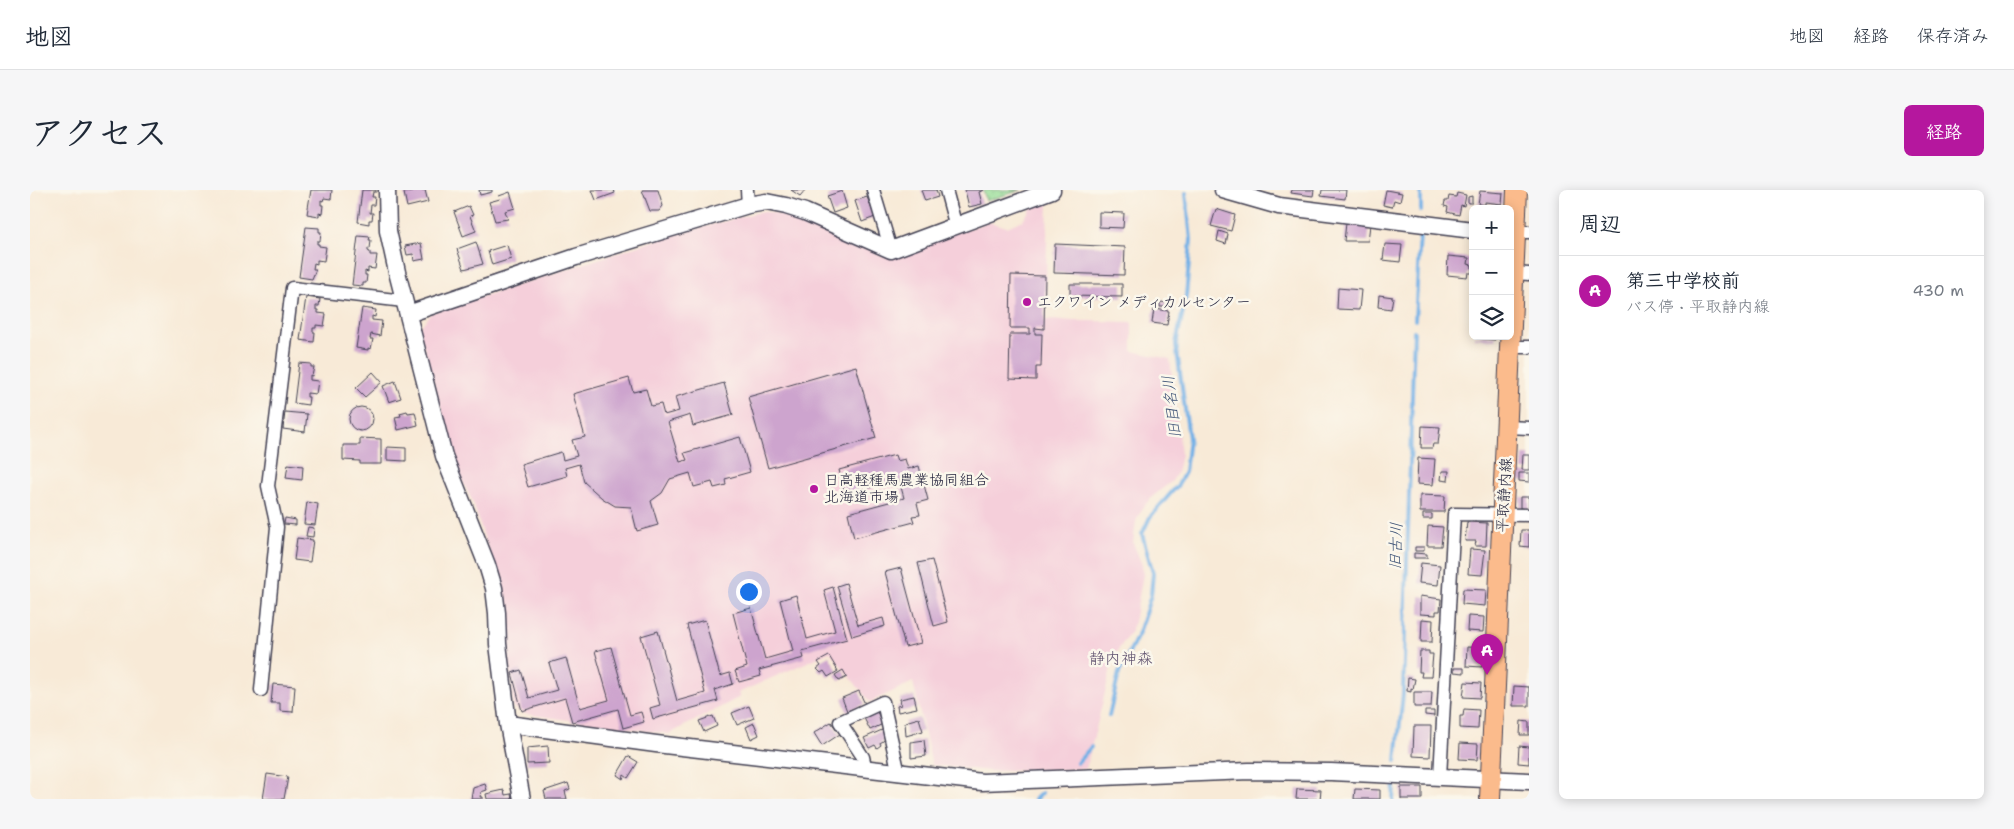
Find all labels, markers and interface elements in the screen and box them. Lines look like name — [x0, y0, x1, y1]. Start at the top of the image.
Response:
text: 地図 — [25, 21, 73, 53]
text: 地図 — [1789, 24, 1825, 48]
text: 経路 — [1853, 24, 1889, 48]
text: 保存済み — [1917, 24, 1989, 48]
button: 経路 — [1904, 105, 1984, 156]
text: アクセス — [30, 109, 168, 156]
map controls — [1469, 205, 1514, 340]
button: + — [1469, 205, 1514, 250]
text: 周辺 — [1579, 210, 1621, 238]
button: − — [1469, 250, 1514, 295]
text: 第三中学校前 — [1626, 268, 1740, 293]
text: A — [1589, 280, 1601, 301]
text: 430 m — [1913, 280, 1964, 301]
place label: エクワイン メディカルセンター — [1037, 292, 1251, 312]
button: layers — [1469, 295, 1514, 340]
marker: エクワイン メディカルセンター — [1021, 296, 1033, 308]
text: バス停 · 平取静内線 — [1626, 296, 1769, 317]
water label: 旧目名川 — [1157, 374, 1186, 440]
street label: 平取静内線 — [1492, 457, 1516, 533]
place label: 日高軽種馬農業協同組合 北海道市場 — [824, 470, 989, 507]
marker: 日高軽種馬農業協同組合 北海道市場 — [808, 483, 820, 495]
water label: 旧古川 — [1384, 522, 1407, 570]
your location — [736, 579, 762, 605]
pin: A — [1471, 634, 1503, 675]
district label: 静内神森 — [1089, 648, 1153, 669]

